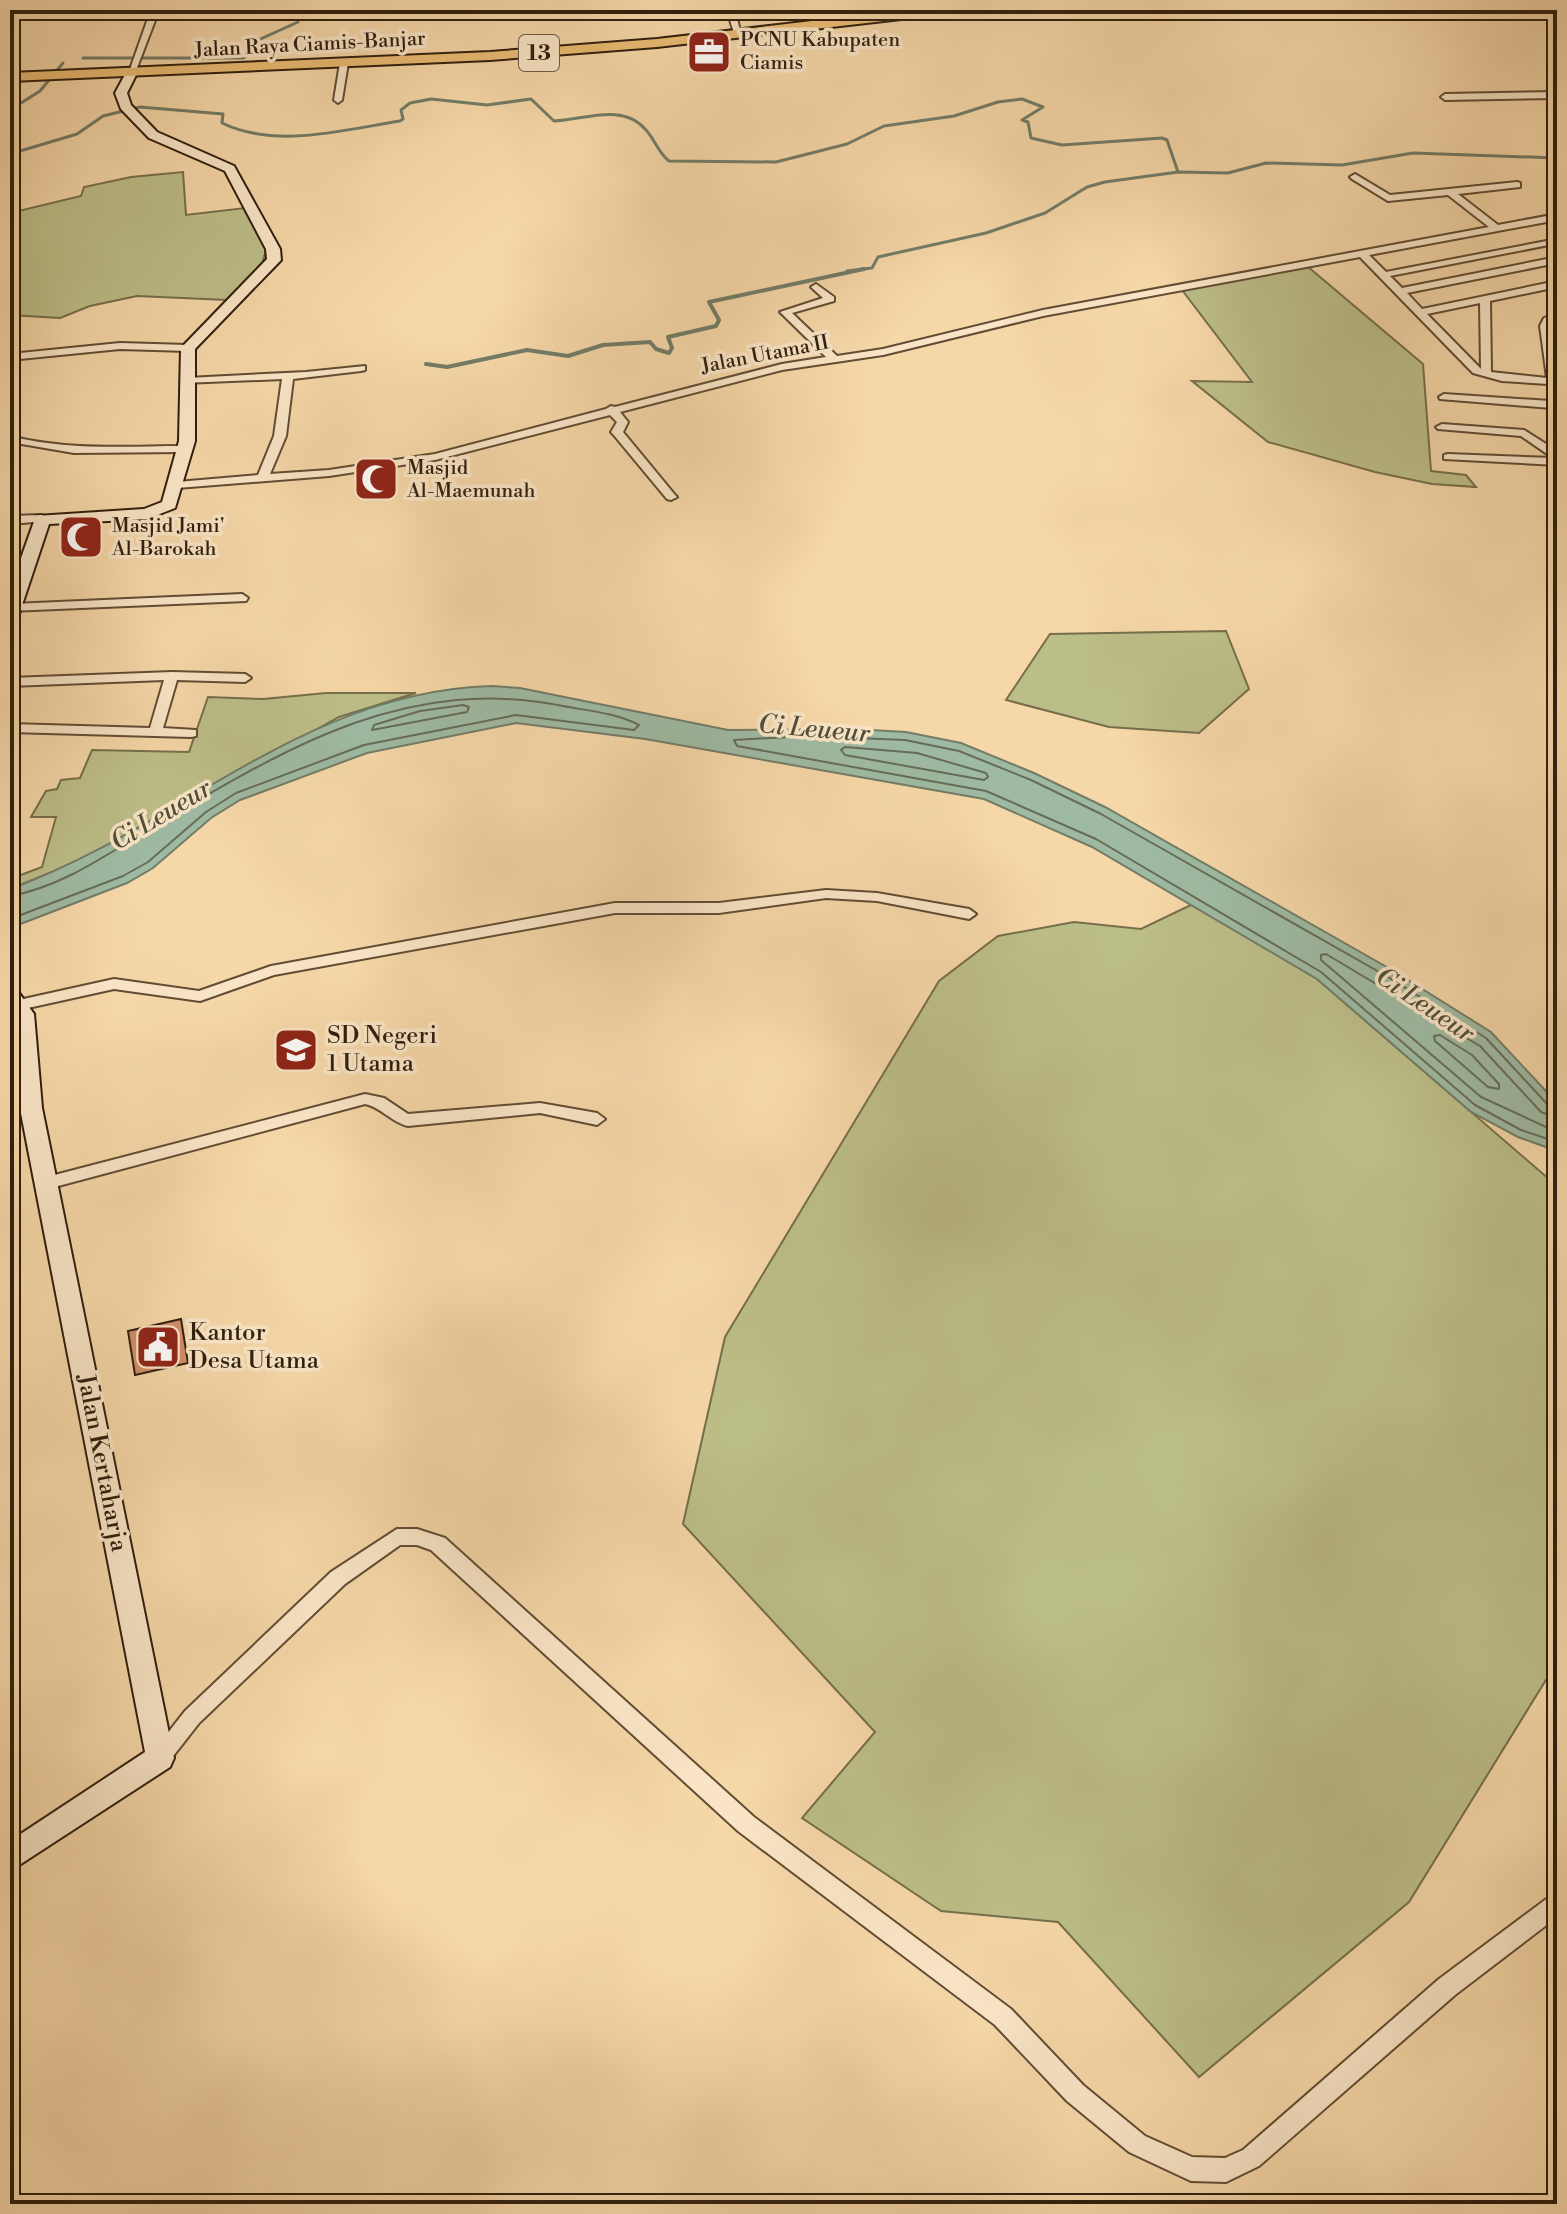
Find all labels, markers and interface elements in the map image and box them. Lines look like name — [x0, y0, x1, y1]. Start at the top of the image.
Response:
street label: Jalan Raya Ciamis-Banjar — [193, 26, 427, 64]
office icon: PCNU Kabupaten Ciamis — [685, 28, 733, 76]
place label: PCNU Kabupaten Ciamis — [740, 28, 900, 76]
road number: 13 — [519, 35, 559, 71]
street label: Jalan Utama II — [698, 330, 831, 380]
mosque icon: Masjid Al-Maemunah — [352, 455, 400, 503]
place label: Masjid Al-Maemunah — [406, 456, 535, 504]
mosque icon: Masjid Jami' Al-Barokah — [57, 513, 105, 561]
place label: Masjid Jami' Al-Barokah — [111, 514, 224, 562]
water label: Ci Leueur — [757, 708, 872, 750]
water label: Ci Leueur — [105, 772, 218, 858]
water label: Ci Leueur — [1370, 960, 1481, 1050]
place label: SD Negeri 1 Utama — [327, 1021, 437, 1079]
school or university icon: SD Negeri 1 Utama — [272, 1026, 320, 1074]
place label: Kantor Desa Utama — [189, 1318, 320, 1376]
public building icon: Kantor Desa Utama — [134, 1323, 182, 1371]
street label: Jalan Kertaharja — [70, 1371, 134, 1555]

